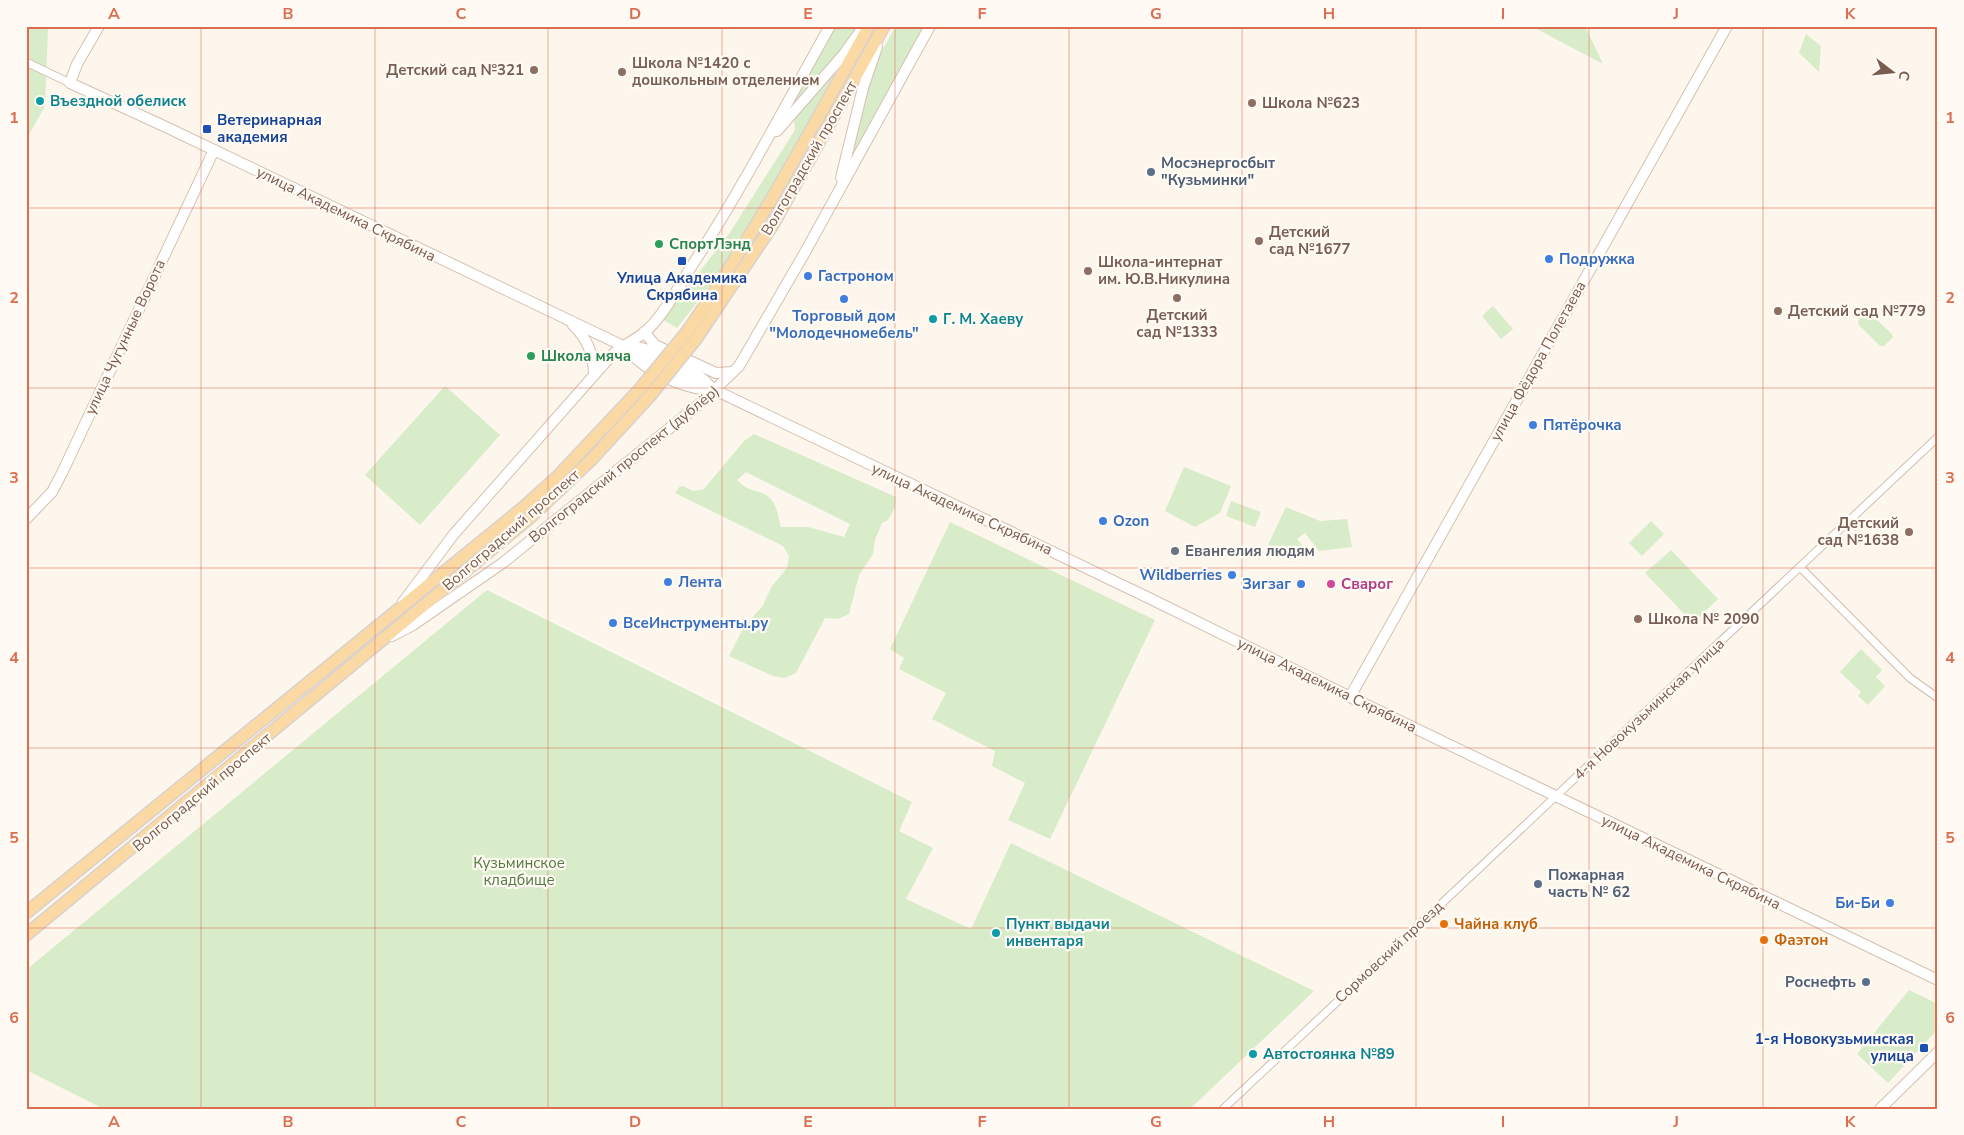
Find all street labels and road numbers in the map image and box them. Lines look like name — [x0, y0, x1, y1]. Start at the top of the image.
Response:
street label: Волгоградский проспект — [756, 77, 862, 239]
street label: улица Академика Скрябина — [253, 162, 439, 266]
street label: улица Чугунные Ворота — [80, 256, 170, 418]
street label: улица Фёдора Полетаева — [1486, 277, 1590, 445]
street label: Волгоградский проспект (дублёр) — [525, 381, 723, 547]
street label: улица Академика Скрябина — [868, 458, 1056, 560]
street label: Волгоградский проспект — [438, 465, 584, 595]
street label: улица Академика Скрябина — [1234, 633, 1420, 737]
street label: 4-я Новокузьминская улица — [1569, 634, 1729, 784]
street label: Волгоградский проспект — [128, 728, 276, 856]
street label: улица Академика Скрябина — [1598, 810, 1784, 914]
street label: Сормовский проезд — [1331, 897, 1447, 1007]

